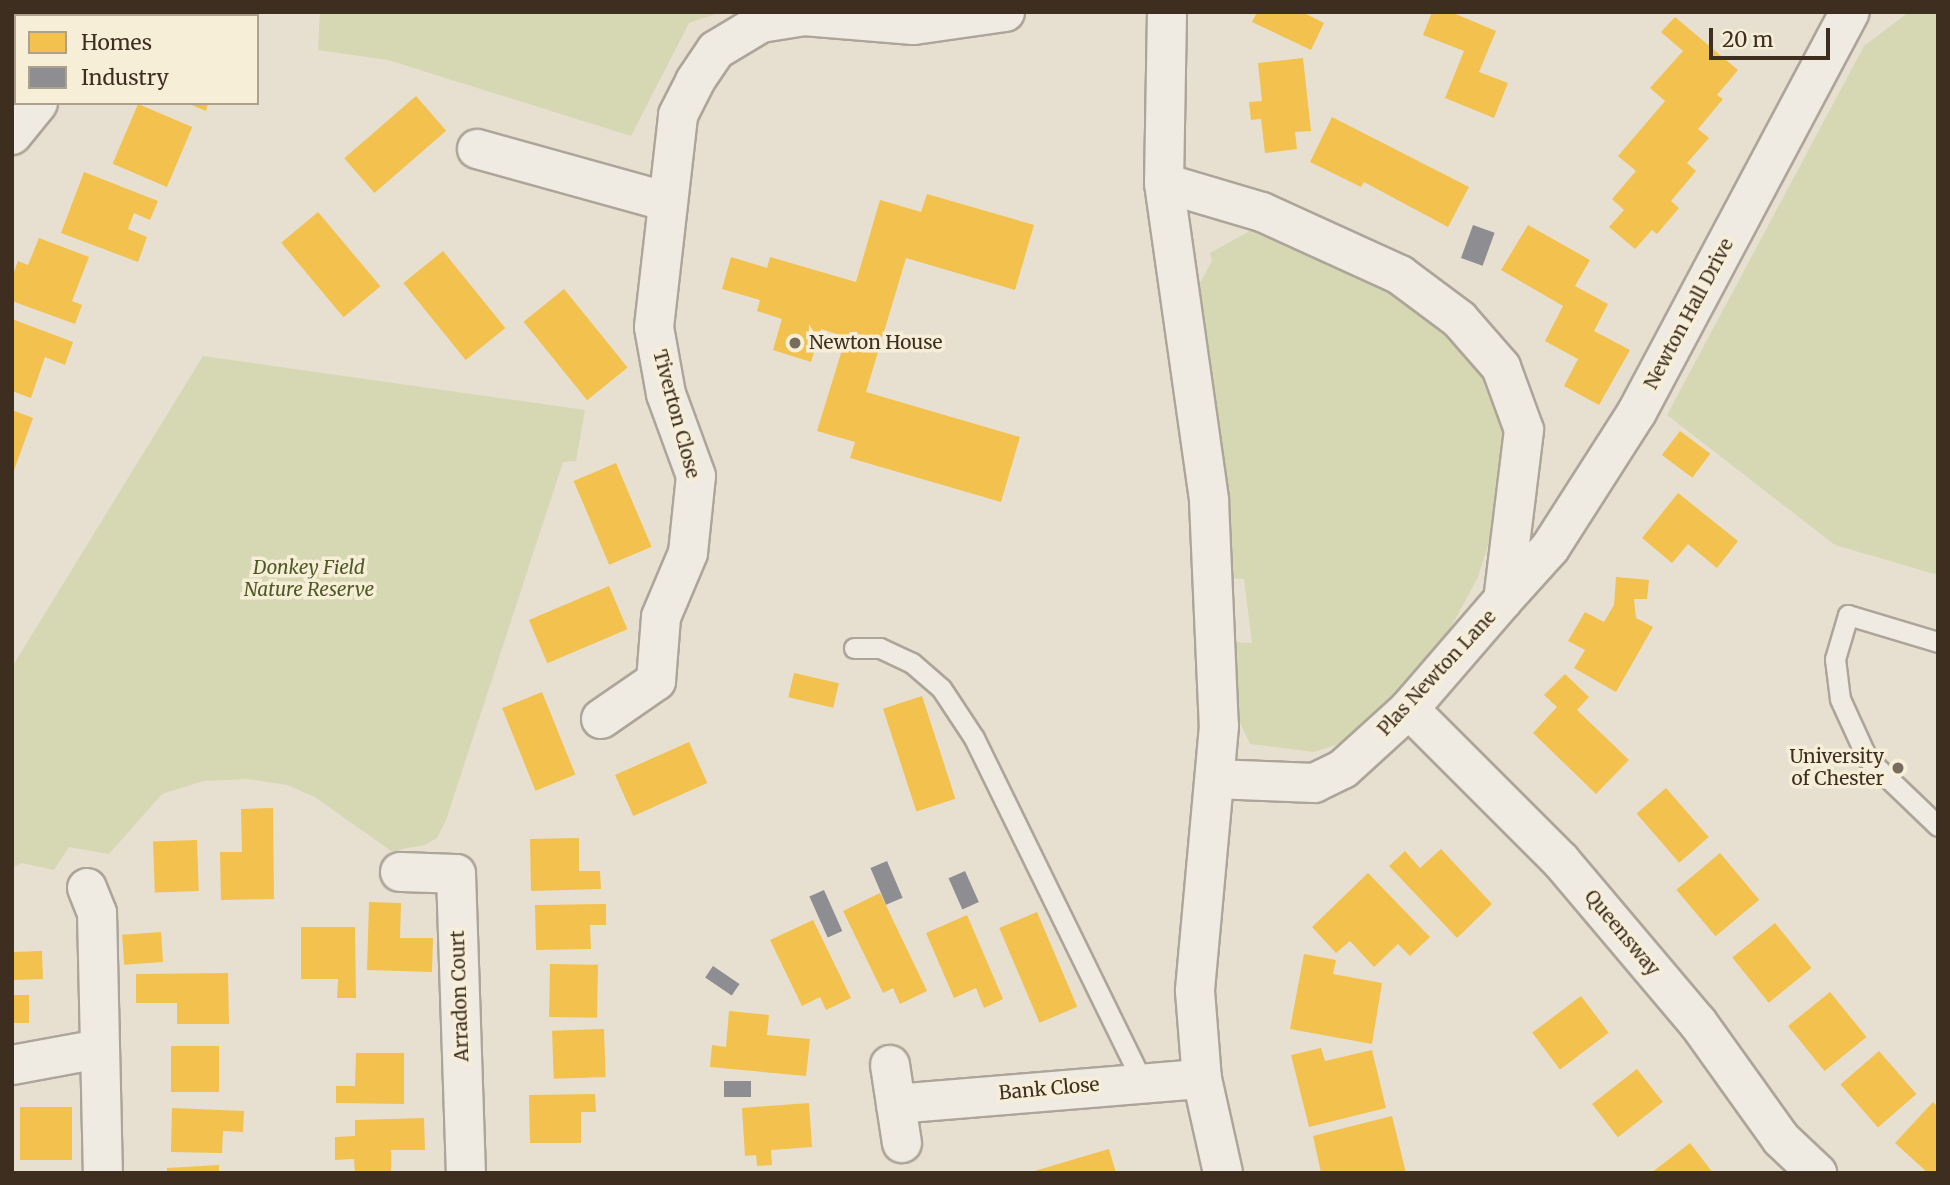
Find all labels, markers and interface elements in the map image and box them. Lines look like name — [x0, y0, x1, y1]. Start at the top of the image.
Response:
legend — [14, 14, 259, 105]
scale bar — [1712, 14, 1833, 58]
text: 20 m — [1722, 26, 1773, 53]
text: Homes — [81, 29, 152, 56]
text: Industry — [81, 64, 169, 91]
street label: Newton Hall Drive — [1640, 235, 1738, 393]
place label: Newton House — [809, 332, 942, 354]
marker: Newton House — [787, 335, 803, 351]
street label: Tiverton Close — [648, 347, 704, 481]
park label: Donkey Field Nature Reserve — [244, 557, 374, 601]
street label: Plas Newton Lane — [1373, 606, 1501, 740]
place label: University of Chester — [1789, 746, 1884, 790]
marker: University of Chester — [1890, 760, 1906, 776]
street label: Queensway — [1580, 886, 1664, 980]
street label: Arradon Court — [446, 930, 474, 1062]
street label: Bank Close — [998, 1073, 1100, 1105]

